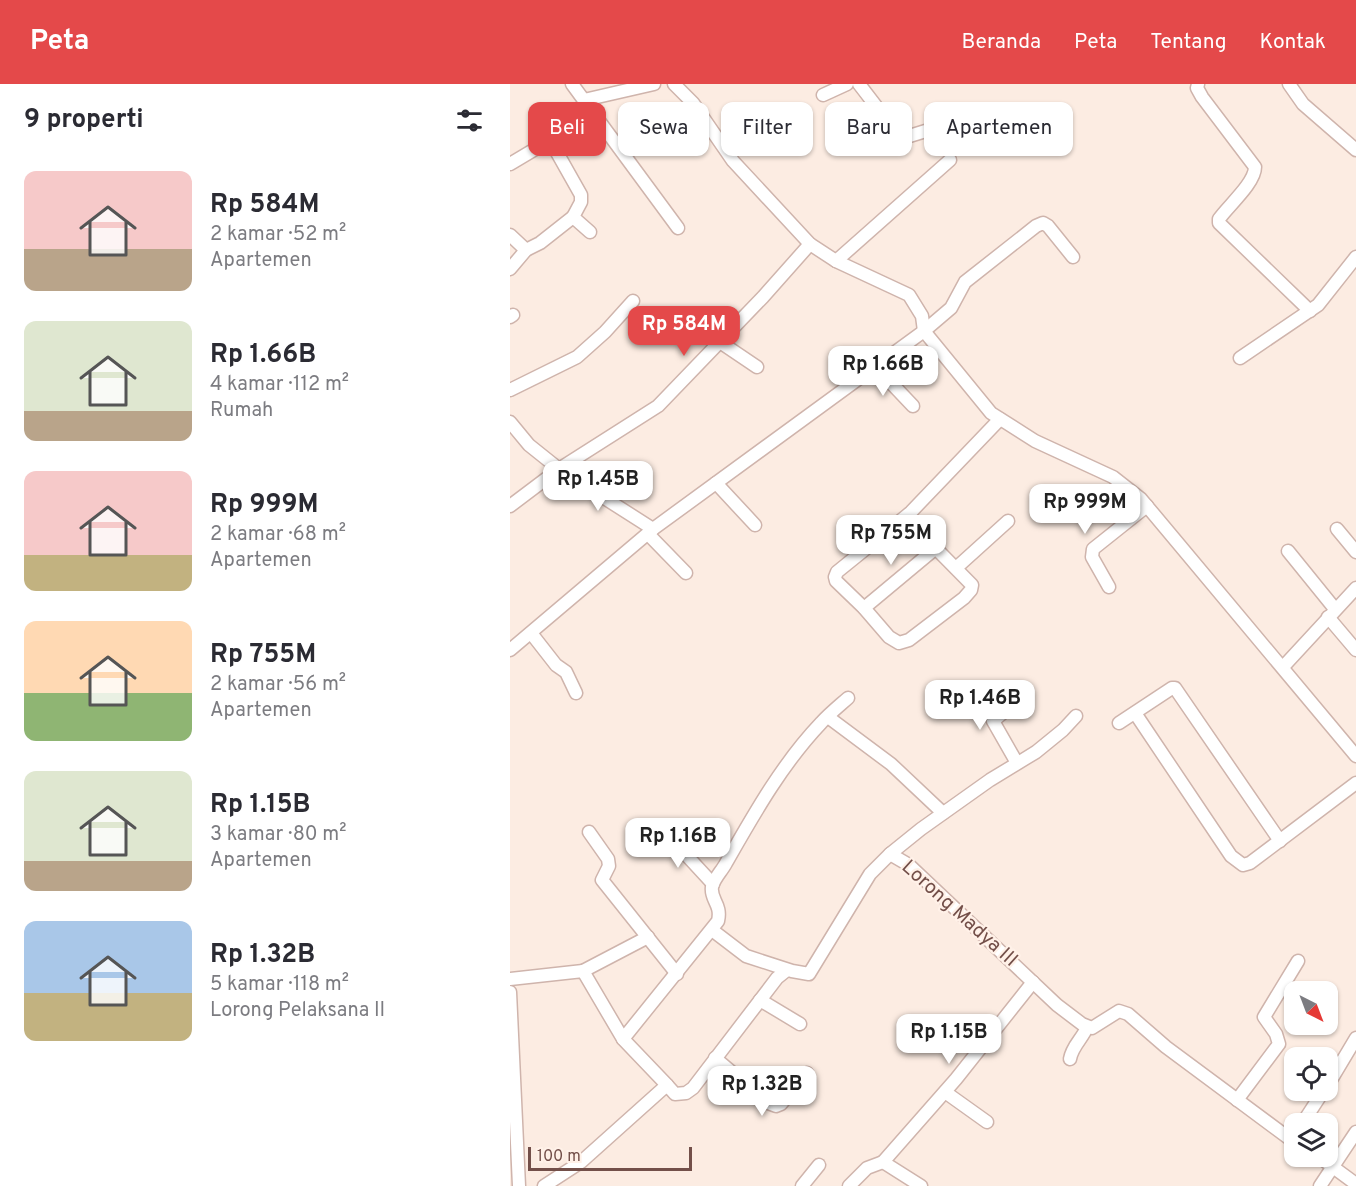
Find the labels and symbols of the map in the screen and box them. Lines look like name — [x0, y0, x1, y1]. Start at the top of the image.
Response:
pin: Rp 584M — [629, 306, 739, 357]
pin: Rp 1.66B — [821, 346, 945, 397]
pin: Rp 1.45B — [536, 461, 660, 512]
pin: Rp 999M — [1030, 484, 1140, 535]
pin: Rp 755M — [836, 515, 946, 566]
pin: Rp 1.46B — [918, 680, 1042, 731]
pin: Rp 1.16B — [616, 818, 740, 869]
street label: Lorong Madya III — [895, 855, 1023, 973]
north arrow — [1284, 981, 1338, 1035]
pin: Rp 1.15B — [887, 1014, 1011, 1065]
pin: Rp 1.32B — [700, 1066, 824, 1117]
scale bar — [528, 1144, 692, 1172]

